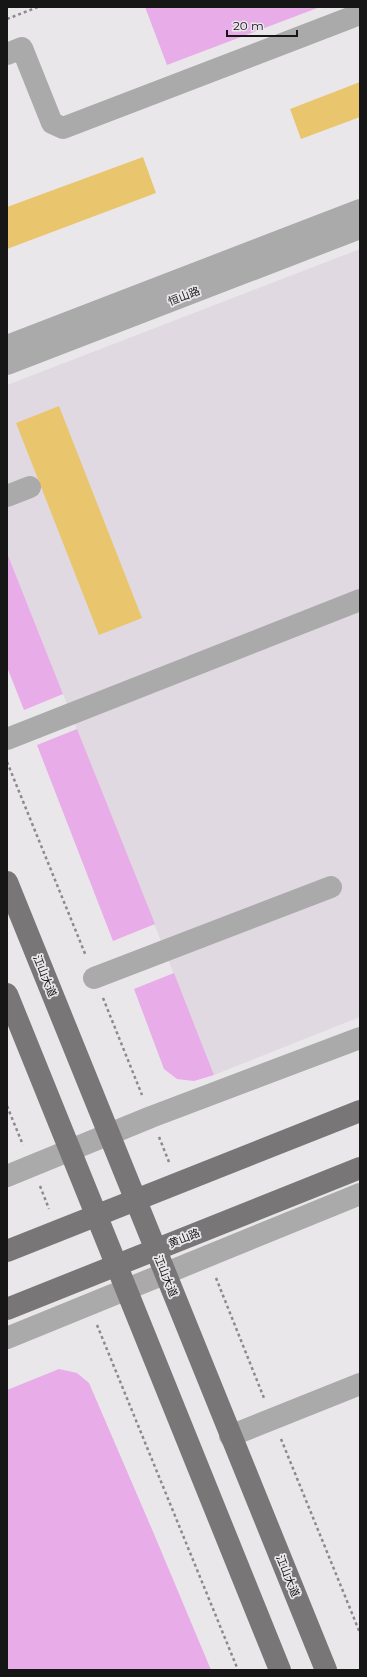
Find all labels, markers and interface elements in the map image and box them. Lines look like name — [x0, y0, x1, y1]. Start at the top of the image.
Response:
scale bar — [227, 12, 297, 38]
text: 20 m — [233, 18, 264, 33]
street label: 恒山路 — [166, 284, 202, 308]
street label: 江山大道 — [30, 953, 60, 999]
street label: 黄山路 — [166, 1225, 202, 1251]
street label: 江山大道 — [151, 1253, 181, 1299]
street label: 江山大道 — [273, 1553, 303, 1599]

